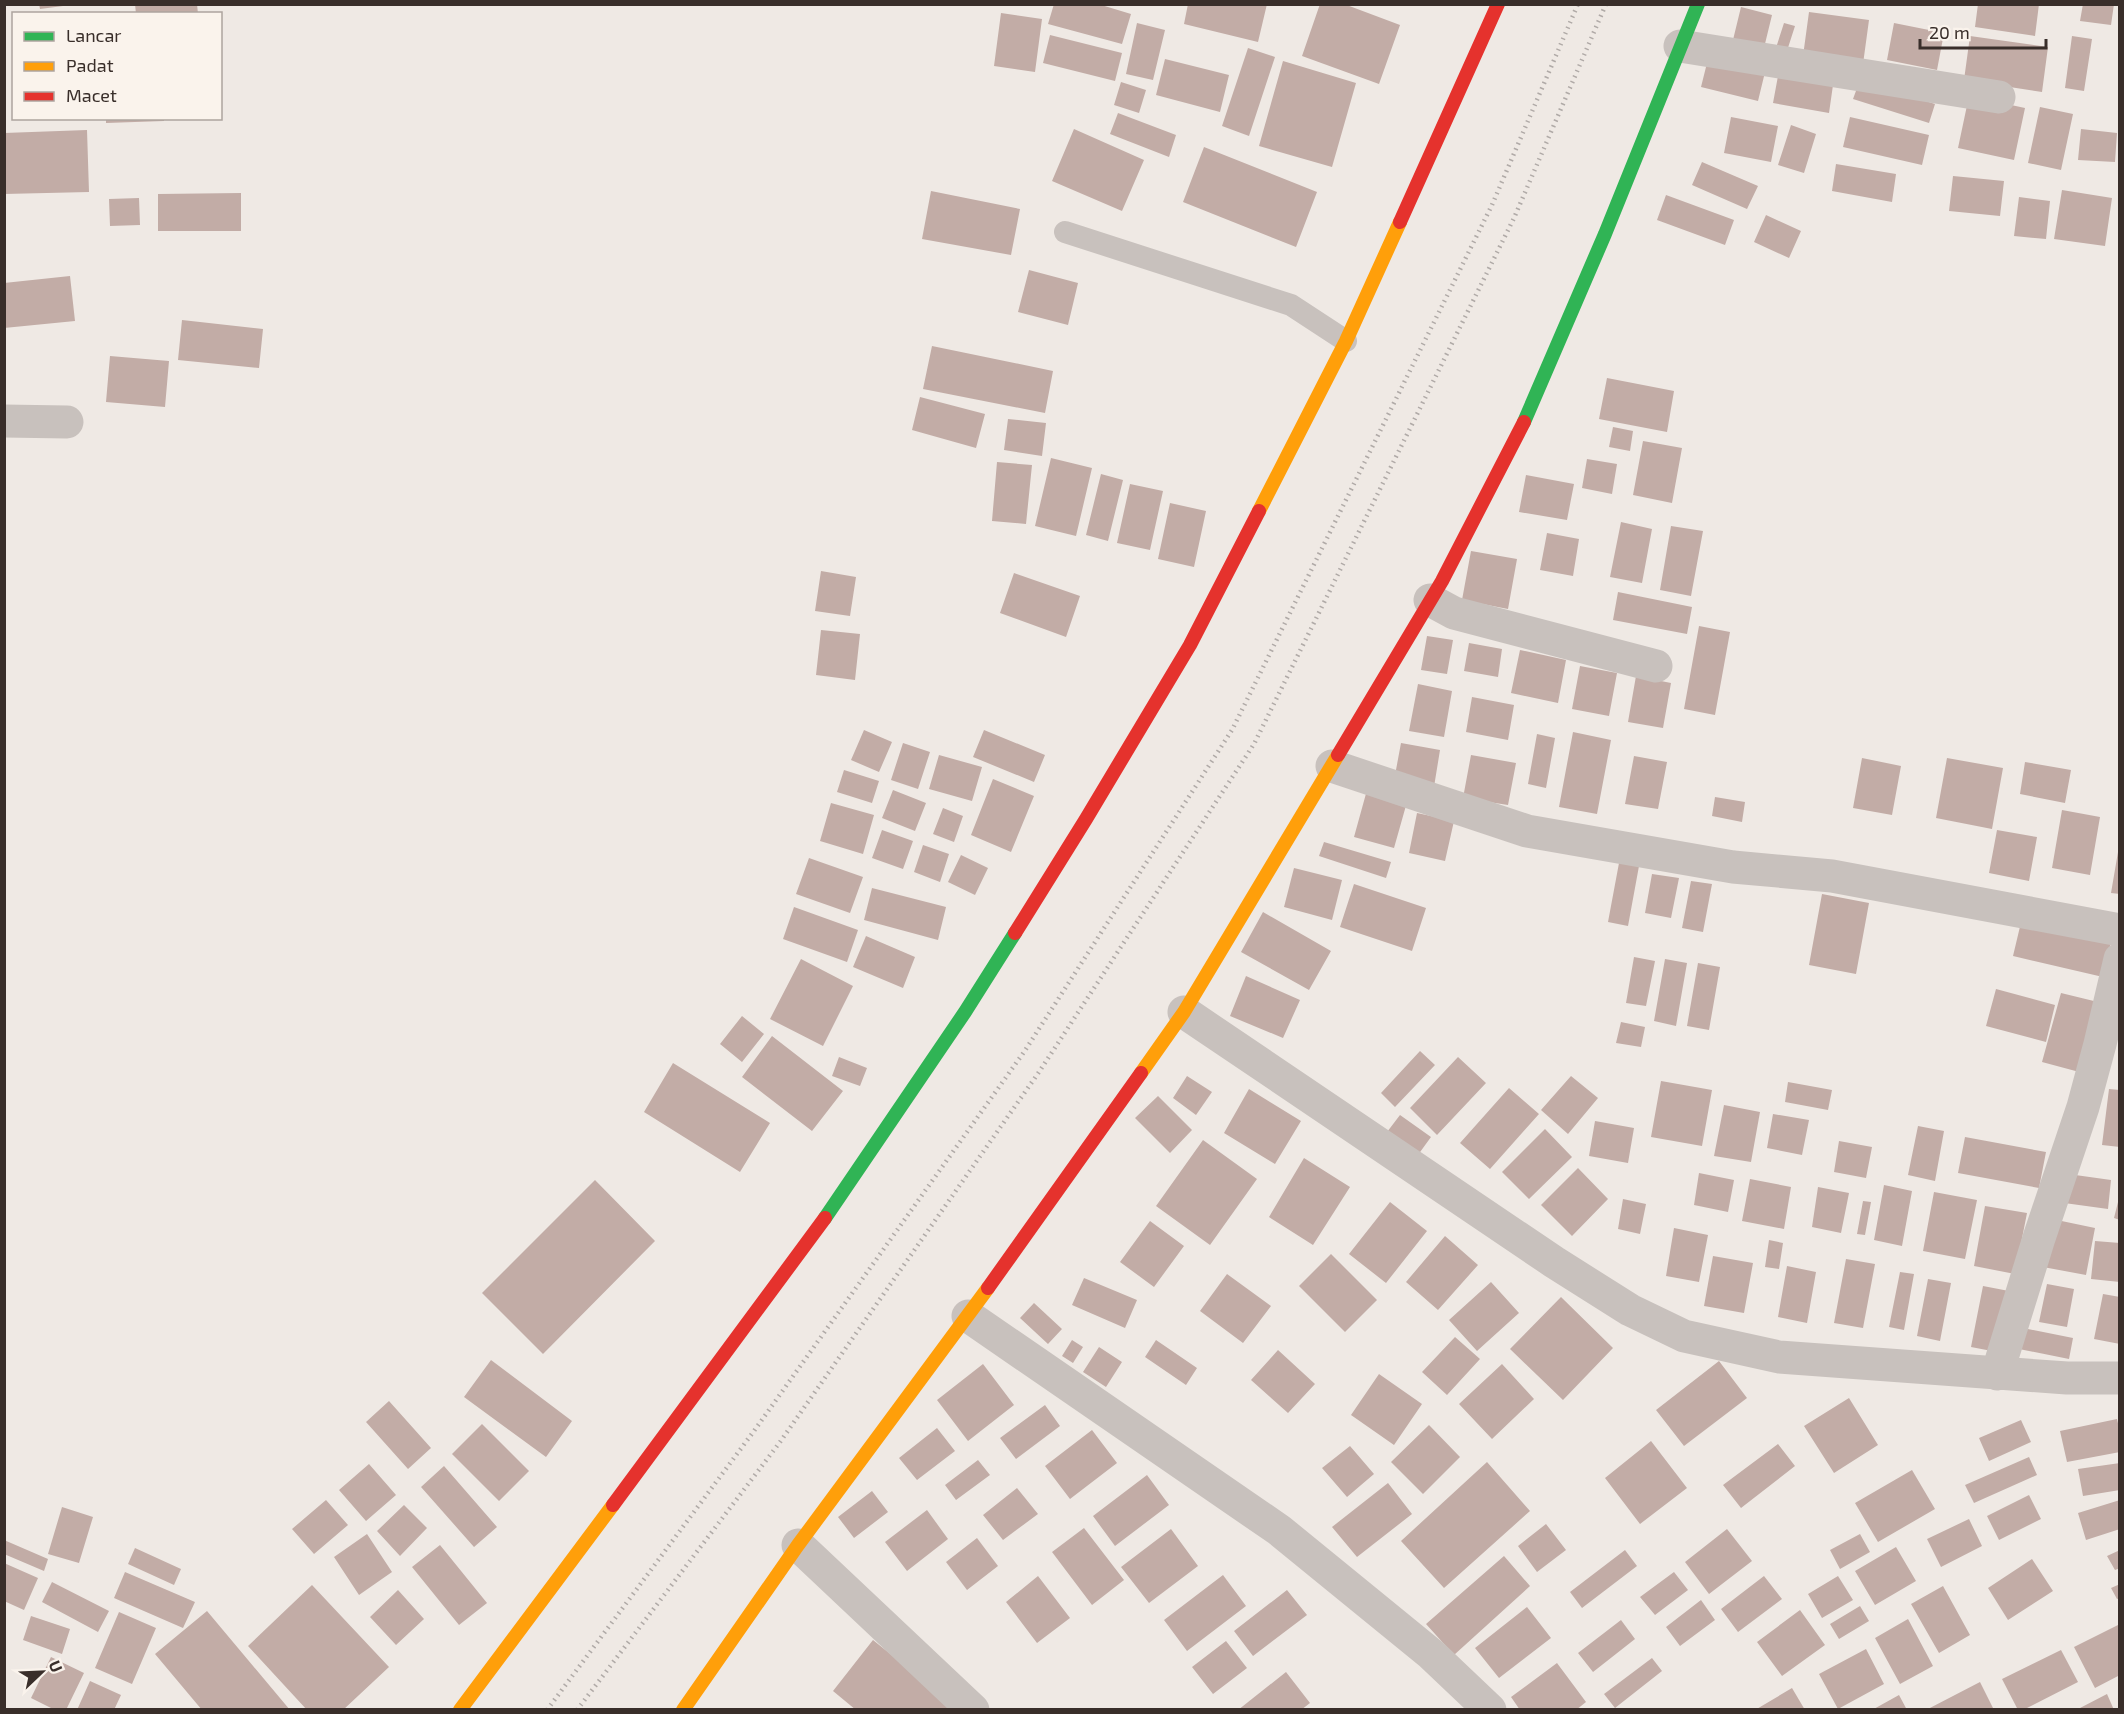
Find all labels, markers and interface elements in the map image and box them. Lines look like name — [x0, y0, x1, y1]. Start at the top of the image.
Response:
legend — [12, 12, 222, 120]
scale bar — [1920, 12, 2046, 50]
text: 20 m — [1929, 21, 1970, 43]
text: Lancar — [66, 24, 122, 46]
text: Padat — [66, 54, 114, 76]
text: Macet — [66, 84, 117, 106]
north arrow — [12, 1642, 72, 1702]
text: U — [45, 1657, 67, 1675]

